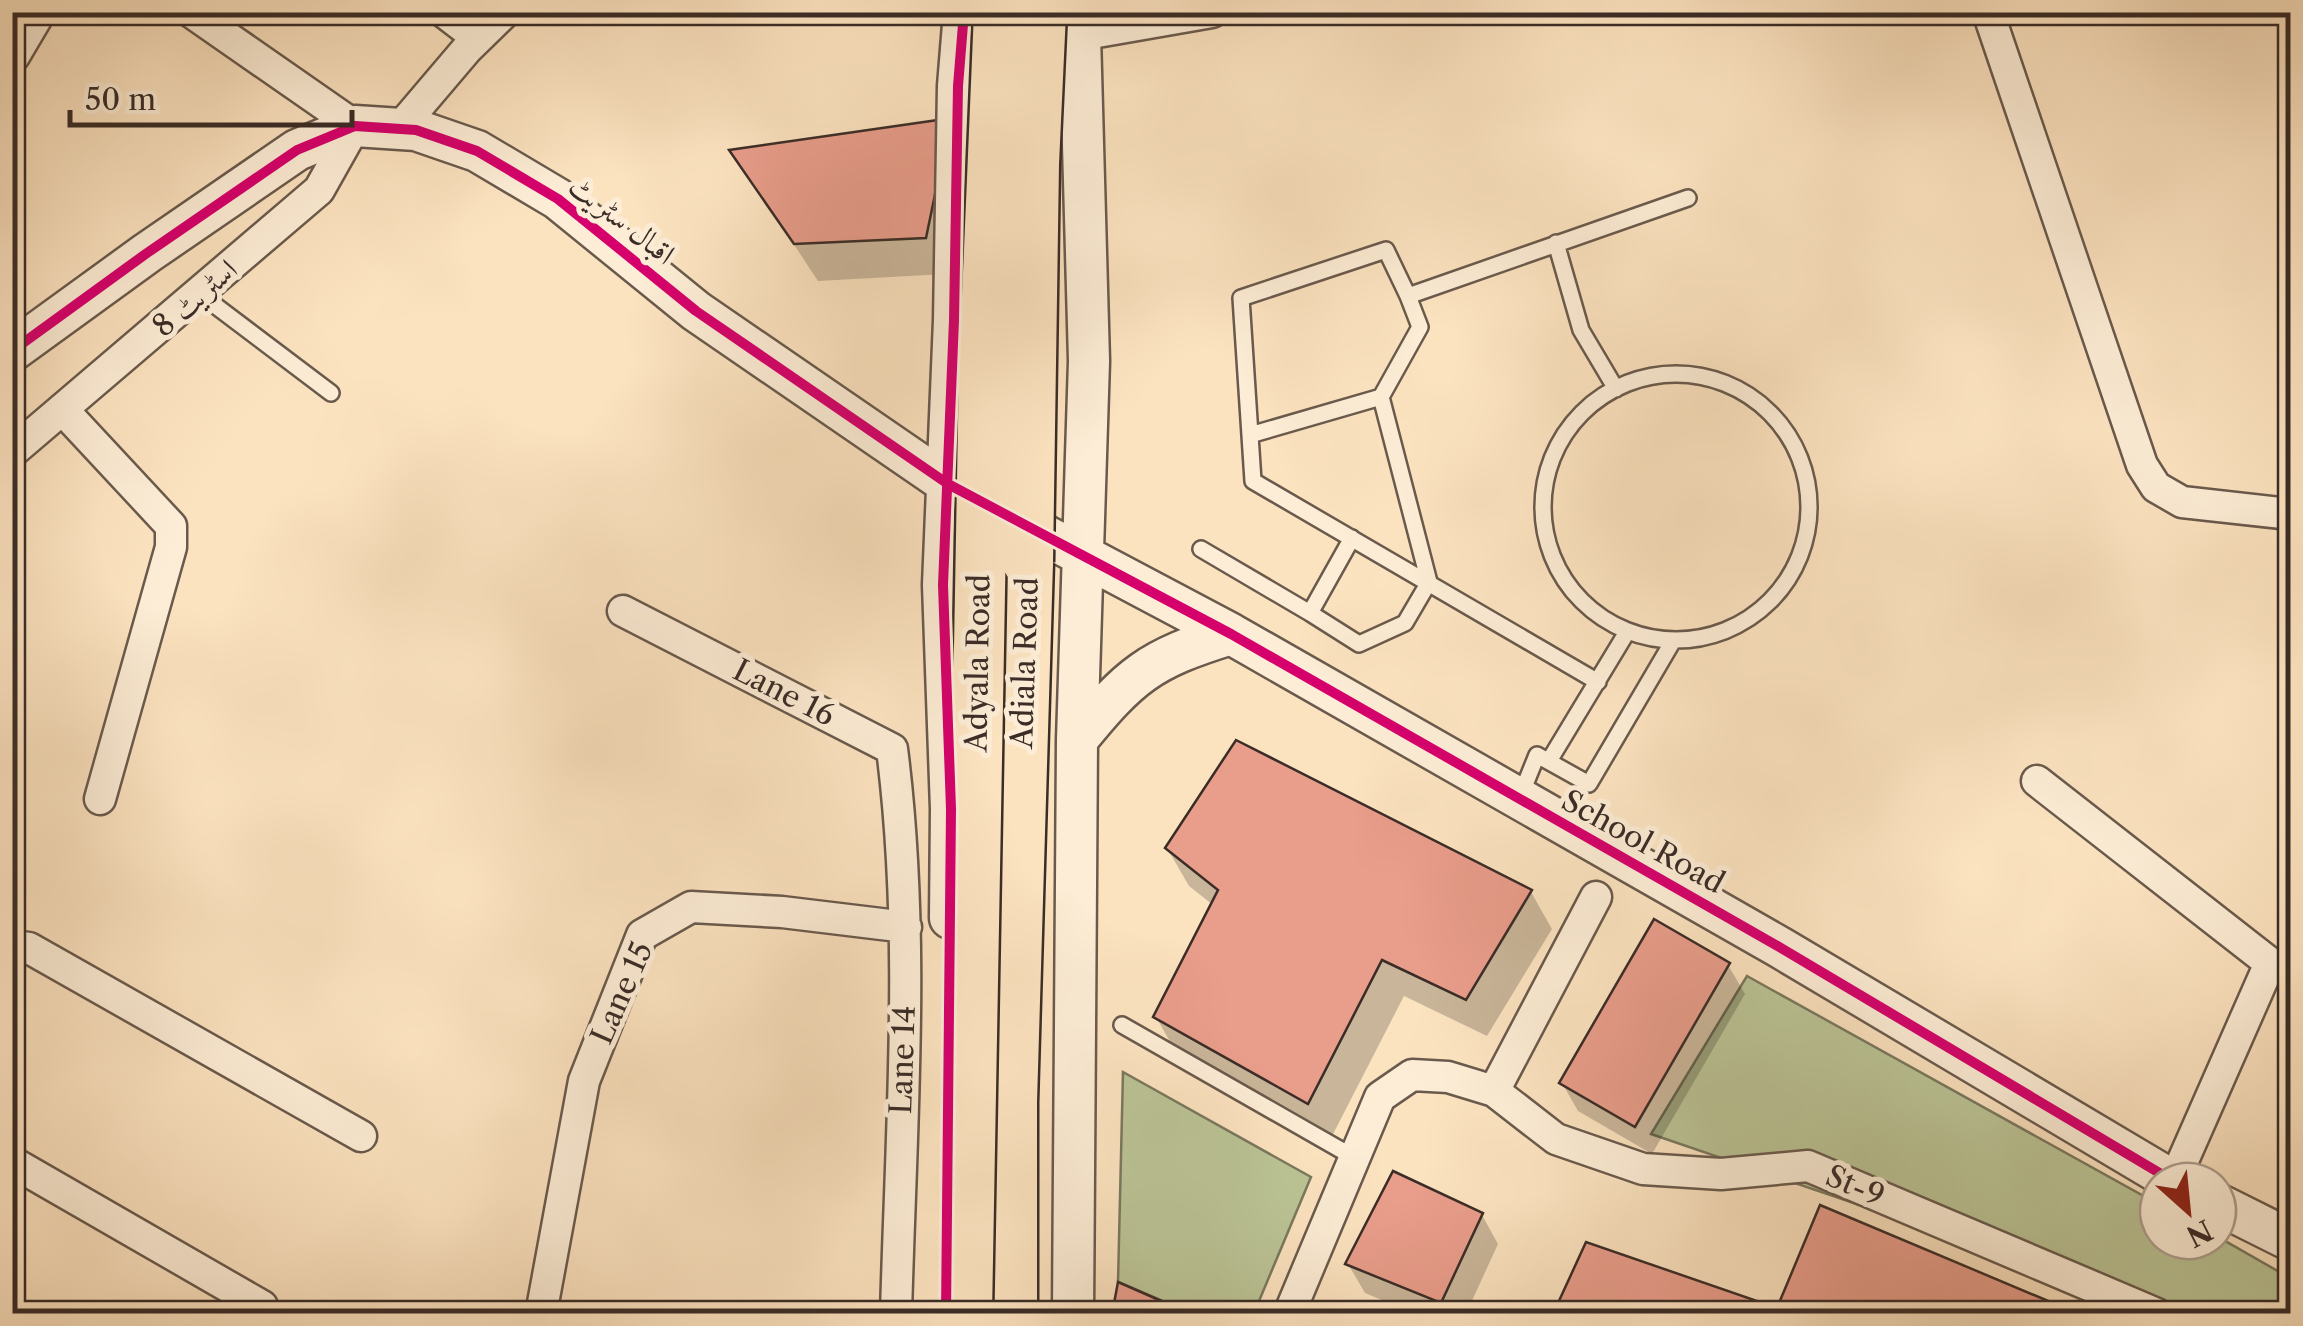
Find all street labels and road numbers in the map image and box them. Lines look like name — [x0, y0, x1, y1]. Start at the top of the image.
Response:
street label: اقبال سٹریٹ — [562, 167, 682, 273]
street label: اسٹریٹ 8 — [145, 251, 245, 345]
street label: Adyala Road — [957, 574, 998, 753]
street label: Adiala Road — [1003, 577, 1046, 750]
street label: Lane 16 — [727, 651, 841, 734]
street label: School Road — [1555, 782, 1731, 901]
street label: Lane 15 — [583, 936, 660, 1050]
street label: Lane 14 — [882, 1005, 923, 1115]
street label: St-9 — [1820, 1157, 1890, 1214]

